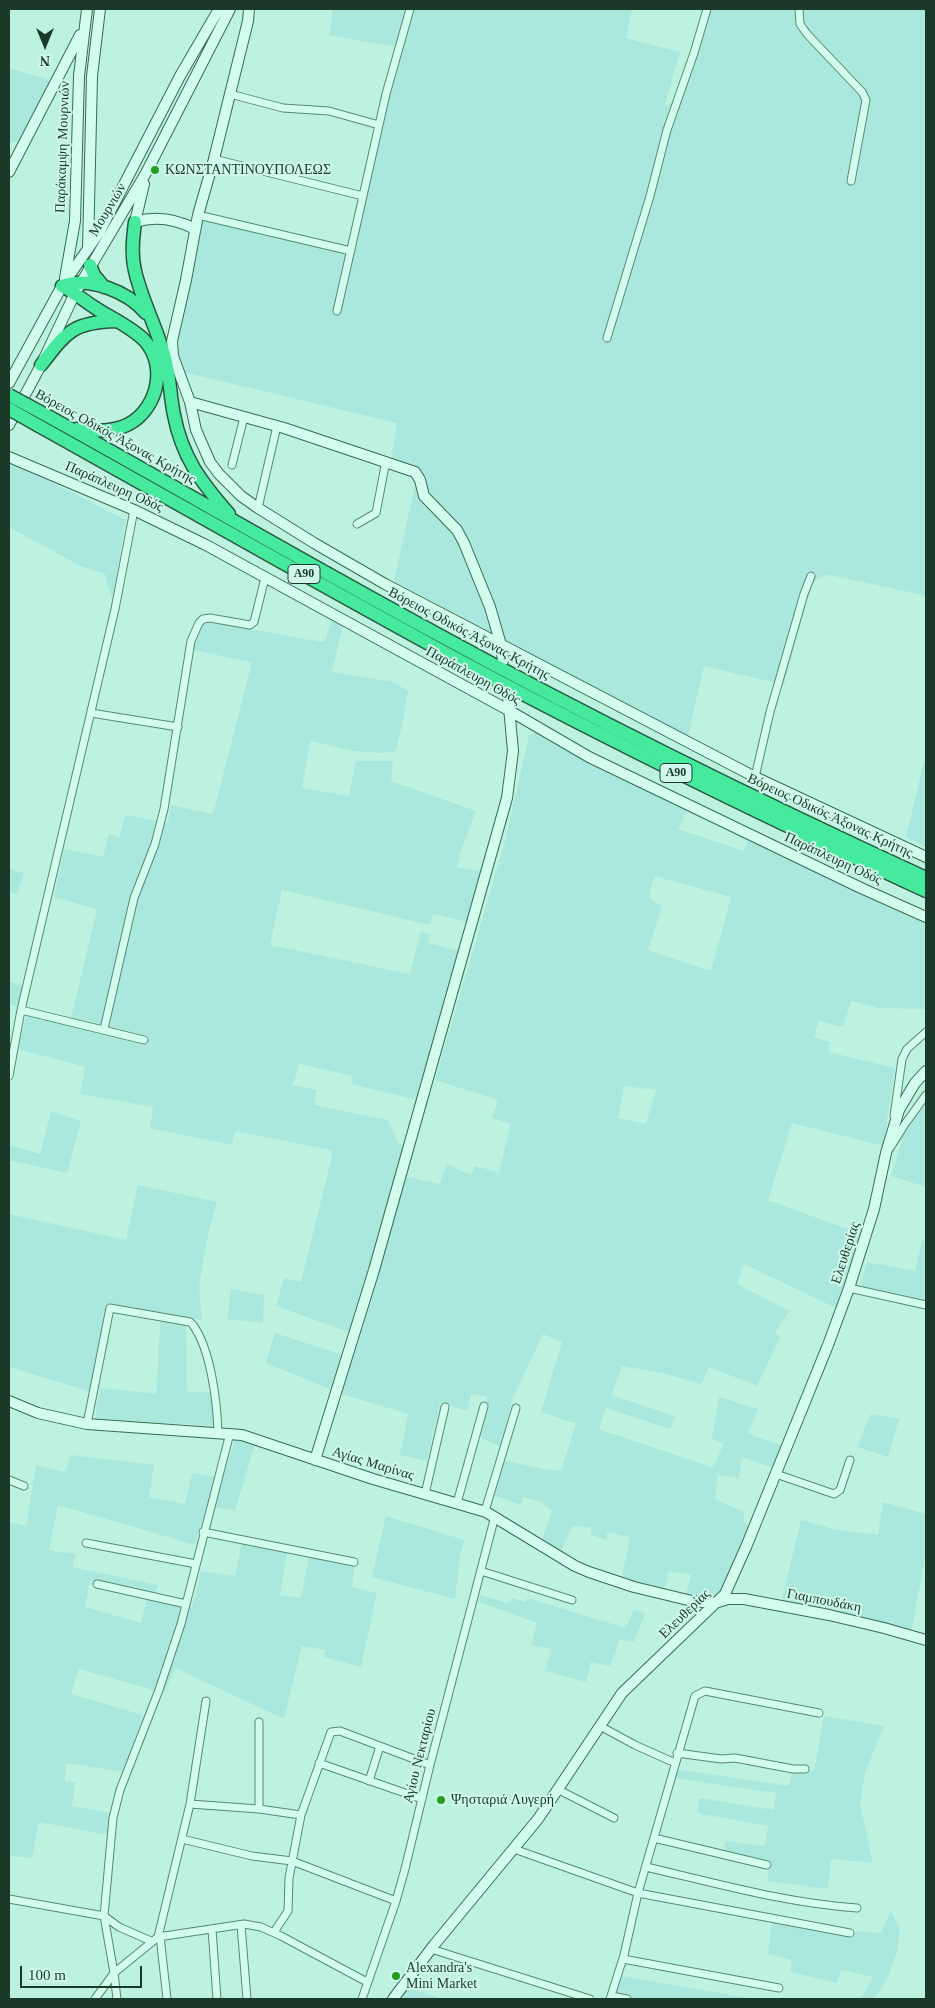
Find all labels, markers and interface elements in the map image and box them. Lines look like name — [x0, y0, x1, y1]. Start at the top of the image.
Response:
north arrow — [20, 20, 70, 70]
text: N — [40, 53, 50, 68]
street label: Παράκαμψη Μουρνιών — [52, 81, 74, 213]
place label: ΚΩΝΣΤΑΝΤΙΝΟΥΠΟΛΕΩΣ — [165, 162, 331, 178]
marker: ΚΩΝΣΤΑΝΤΙΝΟΥΠΟΛΕΩΣ — [149, 164, 161, 176]
street label: Μουρνιών — [86, 180, 130, 240]
street label: Βόρειος Οδικός Άξονας Κρήτης — [32, 386, 198, 488]
street label: Παράπλευρη Οδός — [62, 458, 166, 516]
road number: Α90 — [288, 564, 320, 584]
street label: Βόρειος Οδικός Άξονας Κρήτης — [385, 584, 553, 684]
street label: Παράπλευρη Οδός — [423, 643, 523, 709]
road number: Α90 — [660, 764, 692, 782]
street label: Βόρειος Οδικός Άξονας Κρήτης — [745, 770, 915, 862]
street label: Παράπλευρη Οδός — [782, 829, 884, 889]
street label: Ελευθερίας — [828, 1220, 864, 1286]
street label: Αγίας Μαρίνας — [330, 1444, 416, 1484]
street label: Ελευθερίας — [656, 1586, 714, 1642]
street label: Γιαμπουδάκη — [785, 1586, 863, 1616]
street label: Αγίου Νεκταρίου — [400, 1707, 440, 1805]
place label: Ψησταριά Λυγερή — [451, 1792, 554, 1808]
marker: Ψησταριά Λυγερή — [435, 1794, 447, 1806]
scale bar — [22, 1956, 145, 1988]
place label: Alexandra's Mini Market — [406, 1960, 477, 1992]
text: 100 m — [28, 1967, 66, 1983]
marker: Alexandra's Mini Market — [390, 1970, 402, 1982]

